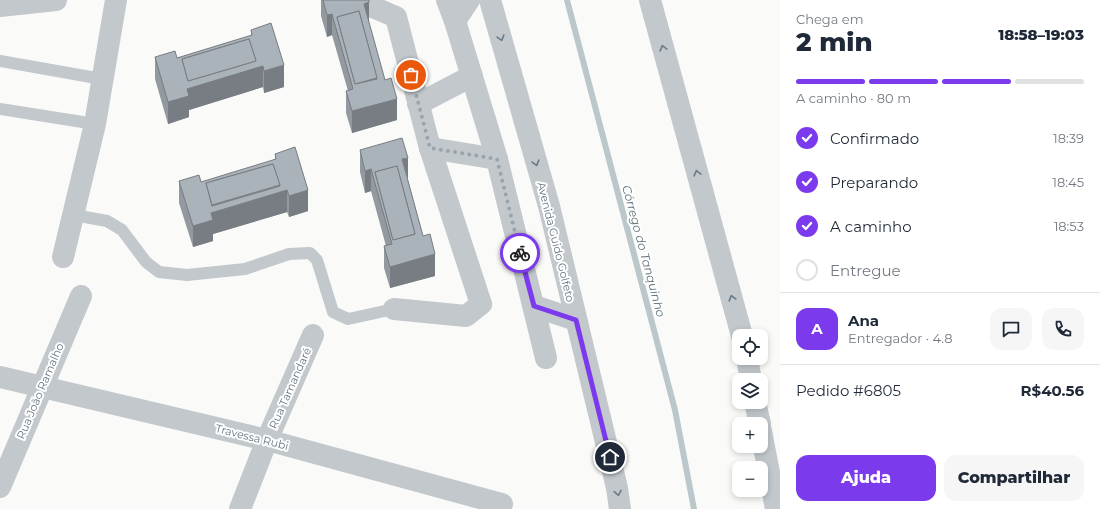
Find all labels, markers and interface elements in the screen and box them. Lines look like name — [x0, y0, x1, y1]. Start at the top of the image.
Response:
text: Chega em — [796, 11, 863, 27]
text: 18:58–19:03 — [998, 25, 1084, 44]
text: 2 min — [796, 26, 873, 58]
one-way arrow — [496, 34, 505, 41]
one-way arrow — [659, 44, 668, 51]
pin — [394, 58, 428, 92]
icon: bag — [400, 64, 422, 86]
text: A caminho · 80 m — [796, 90, 911, 106]
icon: check — [796, 127, 818, 149]
text: Confirmado — [830, 129, 919, 148]
text: 18:39 — [1053, 130, 1084, 146]
one-way arrow — [531, 159, 540, 166]
one-way arrow — [693, 170, 702, 177]
icon: check — [796, 171, 818, 193]
text: Preparando — [830, 173, 918, 192]
text: 18:45 — [1052, 174, 1084, 190]
street label: Avenida Guido Golfeto — [534, 181, 578, 304]
water label: Córrego do Tanquinho — [619, 183, 669, 319]
icon: check — [796, 215, 818, 237]
text: A caminho — [830, 217, 912, 236]
text: 18:53 — [1054, 218, 1084, 234]
courier — [500, 233, 540, 273]
icon: bike — [509, 242, 531, 264]
text: Entregue — [830, 261, 901, 280]
one-way arrow — [728, 295, 737, 302]
button: chat — [990, 308, 1032, 350]
button: phone — [1042, 308, 1084, 350]
text: Ana — [848, 311, 879, 330]
text: A — [811, 319, 823, 338]
map controls — [732, 329, 768, 497]
button: locate — [732, 329, 768, 365]
text: Entregador · 4.8 — [848, 330, 953, 346]
street label: Rua João Ramalho — [13, 341, 67, 441]
street label: Rua Tamandaré — [266, 345, 314, 431]
button: layers — [732, 373, 768, 409]
text: Pedido #6805 — [796, 381, 901, 400]
text: R$40.56 — [1021, 381, 1084, 400]
button: + — [732, 417, 768, 453]
street label: Travessa Rubi — [214, 421, 290, 453]
pin — [593, 440, 627, 474]
icon: home — [599, 446, 621, 468]
button: Ajuda — [796, 455, 936, 501]
button: Compartilhar — [944, 455, 1084, 501]
button: − — [732, 461, 768, 497]
one-way arrow — [613, 490, 622, 496]

